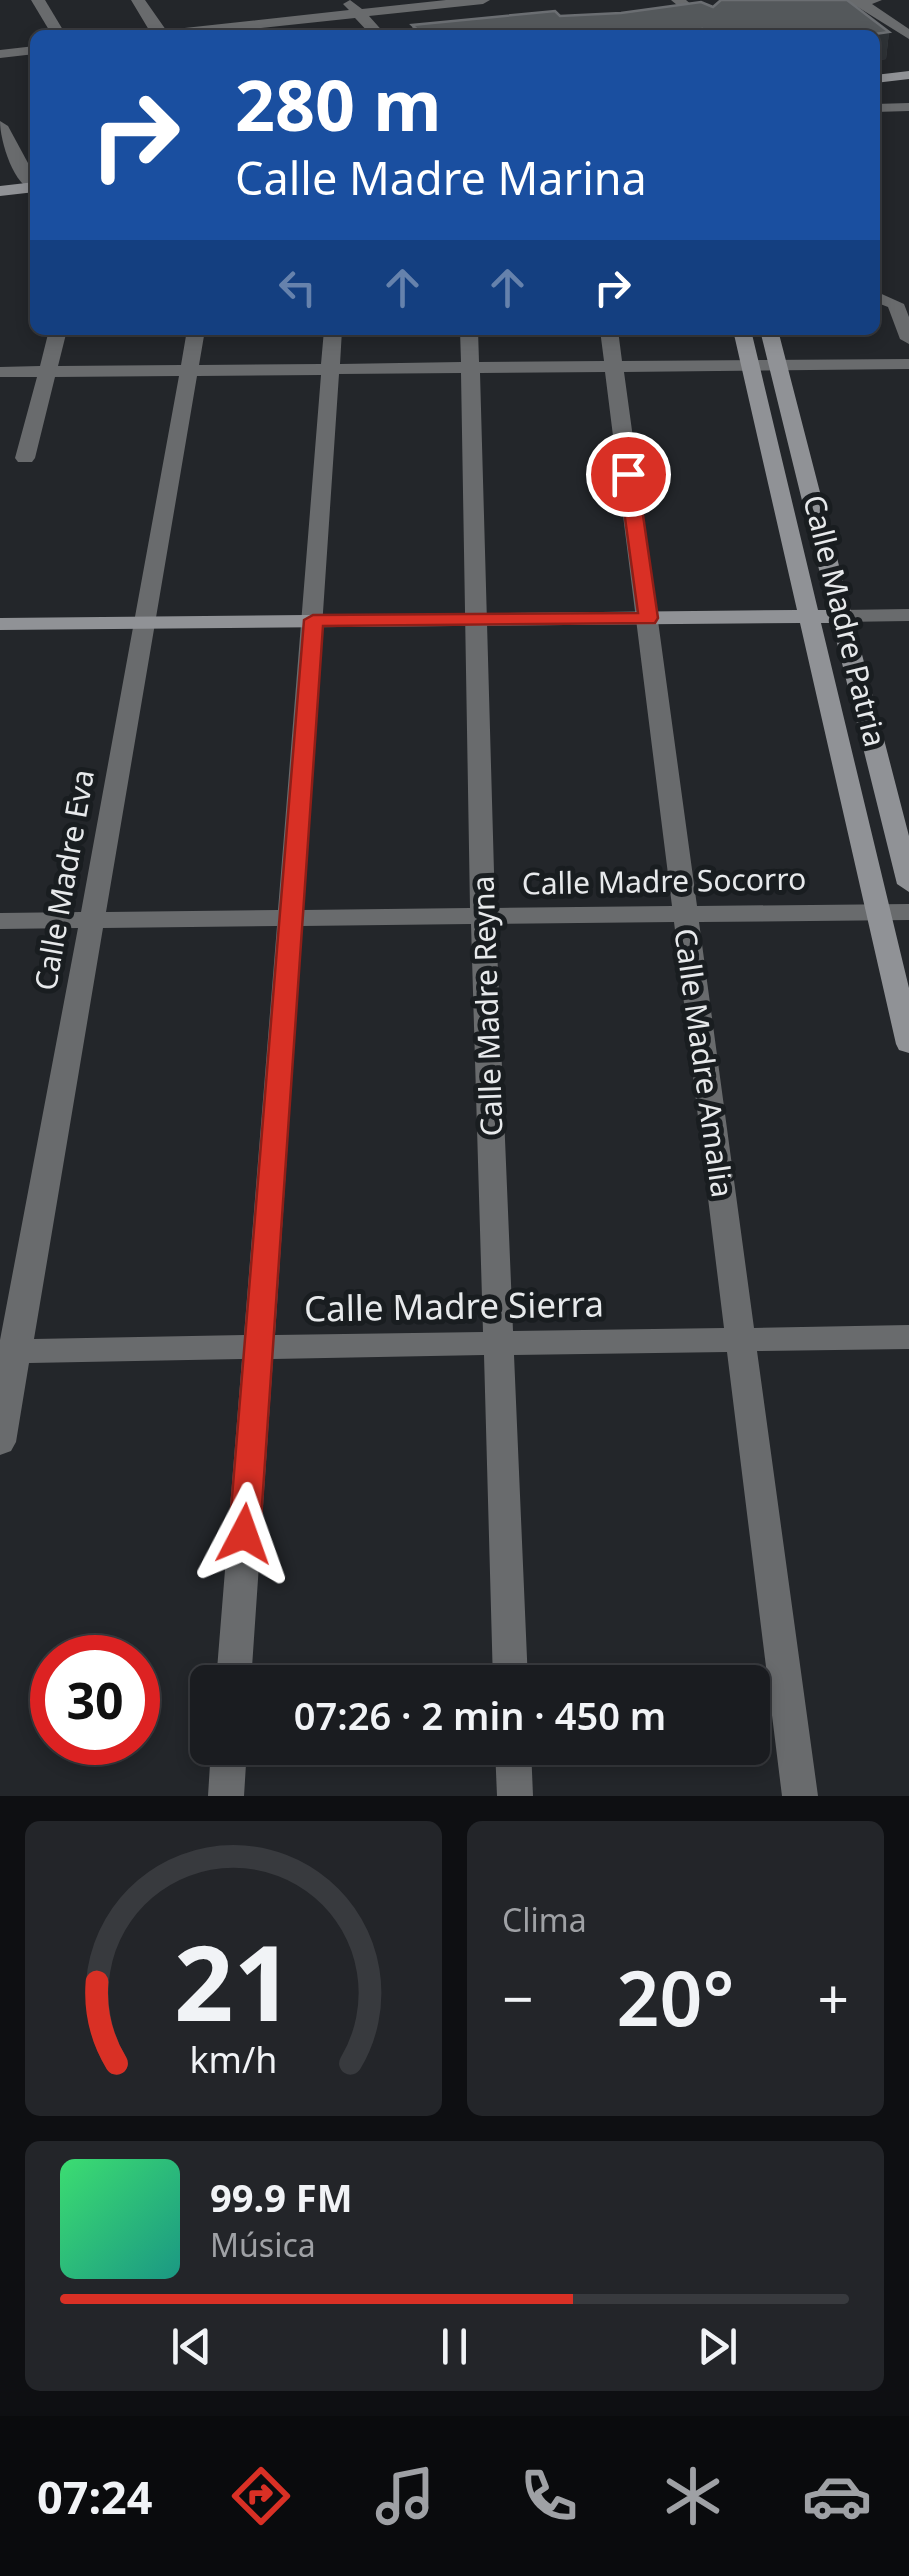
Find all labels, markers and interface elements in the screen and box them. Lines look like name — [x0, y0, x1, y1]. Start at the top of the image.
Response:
text: 280 m — [235, 56, 442, 152]
icon: right — [70, 70, 200, 200]
text: Calle Madre Marina — [235, 147, 647, 208]
icon: left — [270, 260, 325, 315]
icon: ahead — [375, 260, 430, 315]
icon: ahead — [480, 260, 535, 315]
icon: right — [585, 260, 640, 315]
pin — [586, 432, 671, 517]
icon: arrive — [601, 447, 656, 502]
street label: Calle Madre Patria — [794, 491, 897, 751]
street label: Calle Madre Eva — [24, 766, 103, 993]
street label: Calle Madre Socorro — [521, 858, 807, 903]
street label: Calle Madre Reyna — [461, 875, 512, 1137]
street label: Calle Madre Amalia — [665, 926, 744, 1200]
street label: Calle Madre Sierra — [304, 1279, 604, 1332]
position arrow — [192, 1482, 296, 1586]
speed limit sign: 30 — [30, 1635, 160, 1765]
text: 07:26 · 2 min · 450 m — [294, 1689, 666, 1741]
text: Clima — [502, 1898, 587, 1941]
text: 21 — [174, 1910, 293, 2051]
text: 20° — [617, 1946, 734, 2048]
text: − — [502, 1960, 533, 2035]
text: + — [818, 1960, 849, 2035]
text: km/h — [190, 2035, 277, 2083]
text: 99.9 FM — [210, 2171, 352, 2223]
text: Música — [210, 2223, 316, 2266]
icon: previous — [164, 2319, 219, 2374]
icon: pause — [427, 2319, 482, 2374]
icon: next — [690, 2319, 745, 2374]
icon: directions — [226, 2461, 296, 2531]
icon: music — [370, 2461, 440, 2531]
icon: phone — [514, 2461, 584, 2531]
icon: climate — [658, 2461, 728, 2531]
icon: car — [802, 2461, 872, 2531]
text: 07:24 — [37, 2466, 153, 2527]

